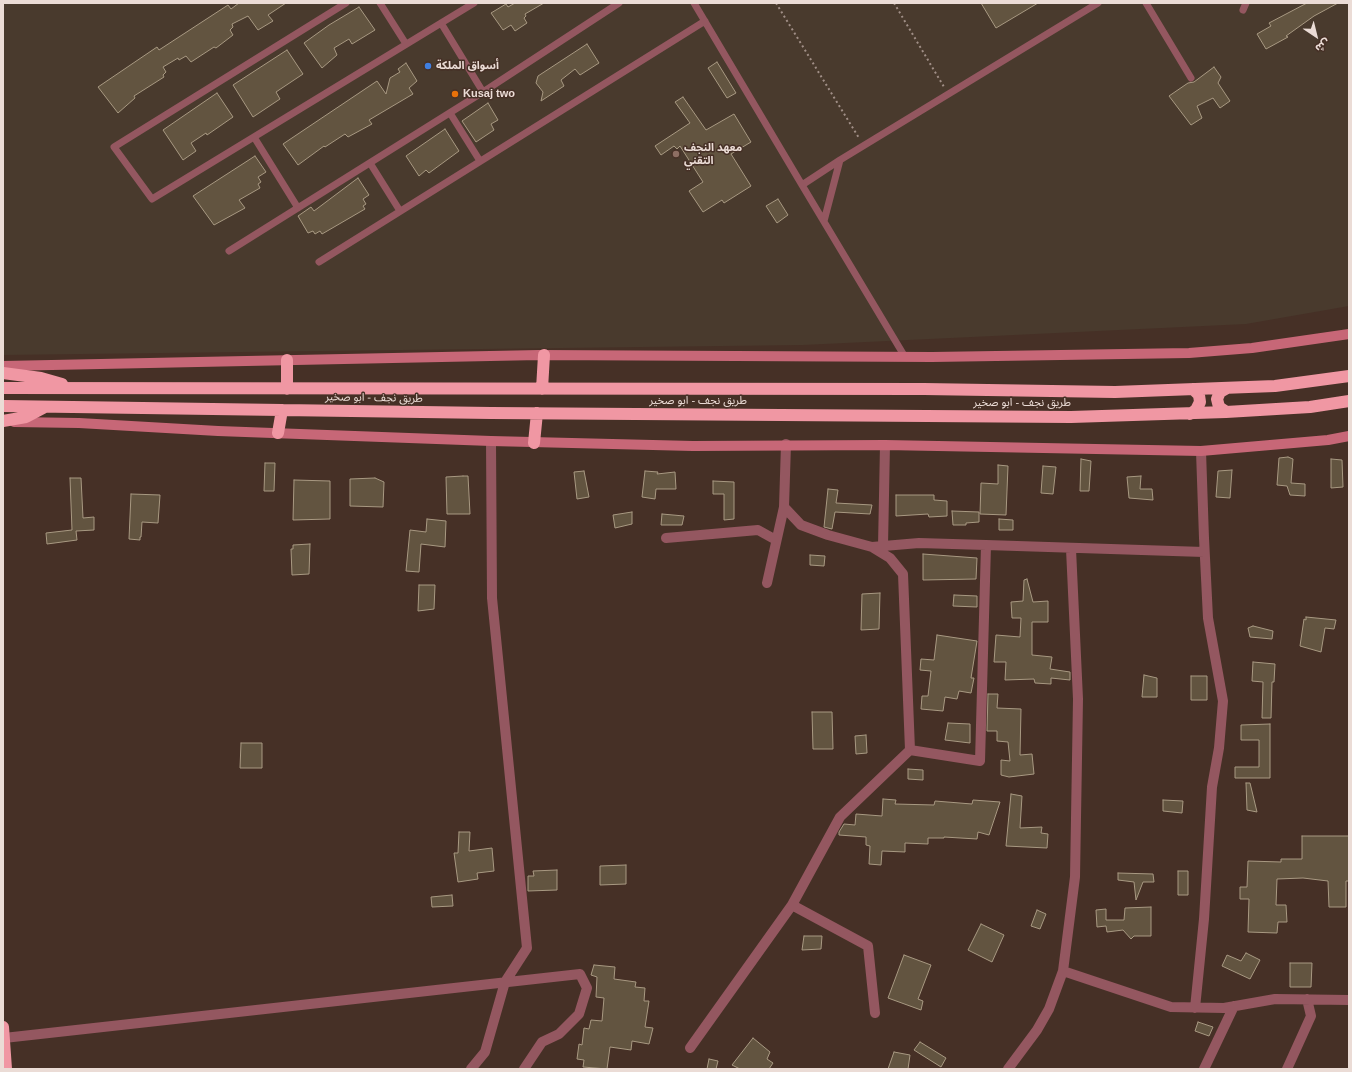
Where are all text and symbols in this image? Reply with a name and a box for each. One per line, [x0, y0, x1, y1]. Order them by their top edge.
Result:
north arrow [1296, 16, 1336, 56]
text: ش [1313, 37, 1333, 55]
place label: أسواق الملكة [436, 59, 499, 73]
marker: أسواق الملكة [423, 61, 433, 71]
place label: Kusaj two [463, 87, 515, 101]
marker: Kusaj two [450, 89, 460, 99]
place label: معهد النجف التقني [684, 141, 742, 167]
marker: معهد النجف التقني [671, 149, 681, 159]
street label: طريق نجف - ابو صخير [325, 391, 423, 405]
street label: طريق نجف - ابو صخير [649, 394, 747, 408]
street label: طريق نجف - ابو صخير [973, 396, 1071, 410]

